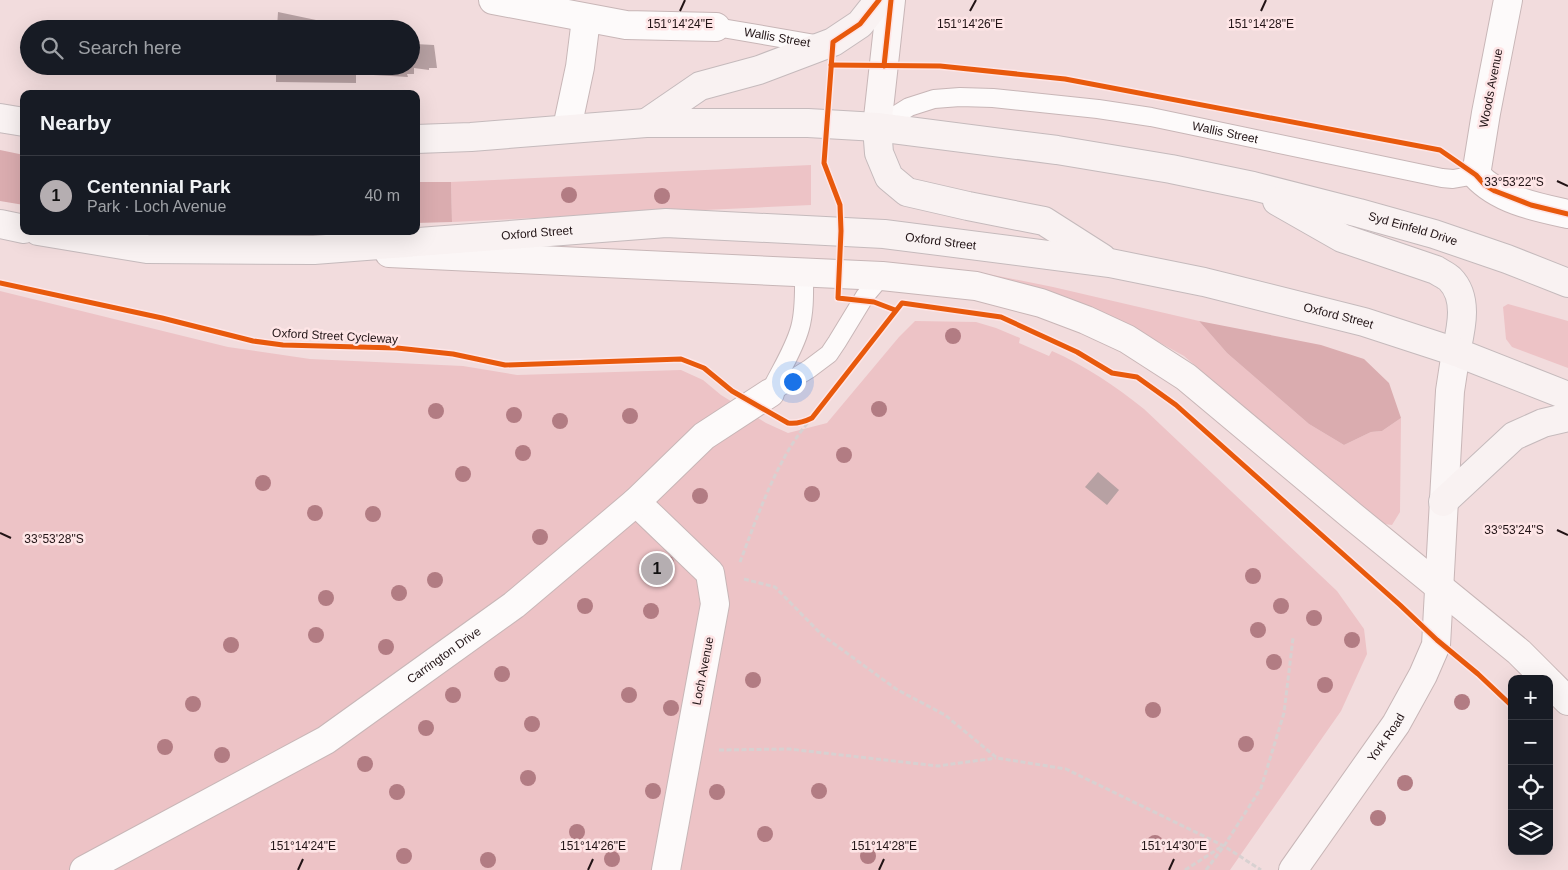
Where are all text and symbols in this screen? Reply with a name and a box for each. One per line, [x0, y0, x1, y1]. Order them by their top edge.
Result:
text: 151°14'24"E [647, 17, 713, 31]
text: 151°14'26"E [937, 17, 1003, 31]
text: 151°14'28"E [1228, 17, 1294, 31]
search box [20, 20, 420, 75]
street label: Wallis Street [743, 25, 812, 50]
icon: search [38, 34, 66, 62]
text: Search here [78, 37, 182, 58]
street label: Woods Avenue [1476, 47, 1506, 129]
text: Nearby [40, 111, 111, 134]
street label: Wallis Street [1191, 119, 1260, 146]
text: 33°53'22"S [1484, 175, 1544, 189]
text: Centennial Park [87, 176, 231, 197]
text: 1 [52, 187, 60, 204]
text: 40 m [364, 187, 400, 204]
text: Park · Loch Avenue [87, 198, 226, 215]
street label: Syd Einfeld Drive [1367, 209, 1460, 249]
street label: Oxford Street [501, 223, 574, 243]
street label: Oxford Street [904, 230, 978, 253]
street label: Oxford Street [1302, 300, 1376, 332]
street label: Oxford Street Cycleway [272, 326, 398, 346]
your location [780, 369, 806, 395]
text: 33°53'24"S [1484, 523, 1544, 537]
text: 33°53'28"S [24, 532, 84, 546]
pin: 1 [641, 550, 673, 588]
street label: Carrington Drive [404, 624, 484, 686]
street label: Loch Avenue [690, 635, 717, 706]
map controls [1508, 675, 1553, 855]
button: + [1508, 675, 1553, 720]
street label: York Road [1365, 711, 1408, 764]
button: − [1508, 720, 1553, 765]
button: locate [1508, 765, 1553, 810]
button: layers [1508, 810, 1553, 855]
text: 151°14'24"E [270, 839, 336, 853]
text: 151°14'26"E [560, 839, 626, 853]
text: 151°14'28"E [851, 839, 917, 853]
text: 151°14'30"E [1141, 839, 1207, 853]

